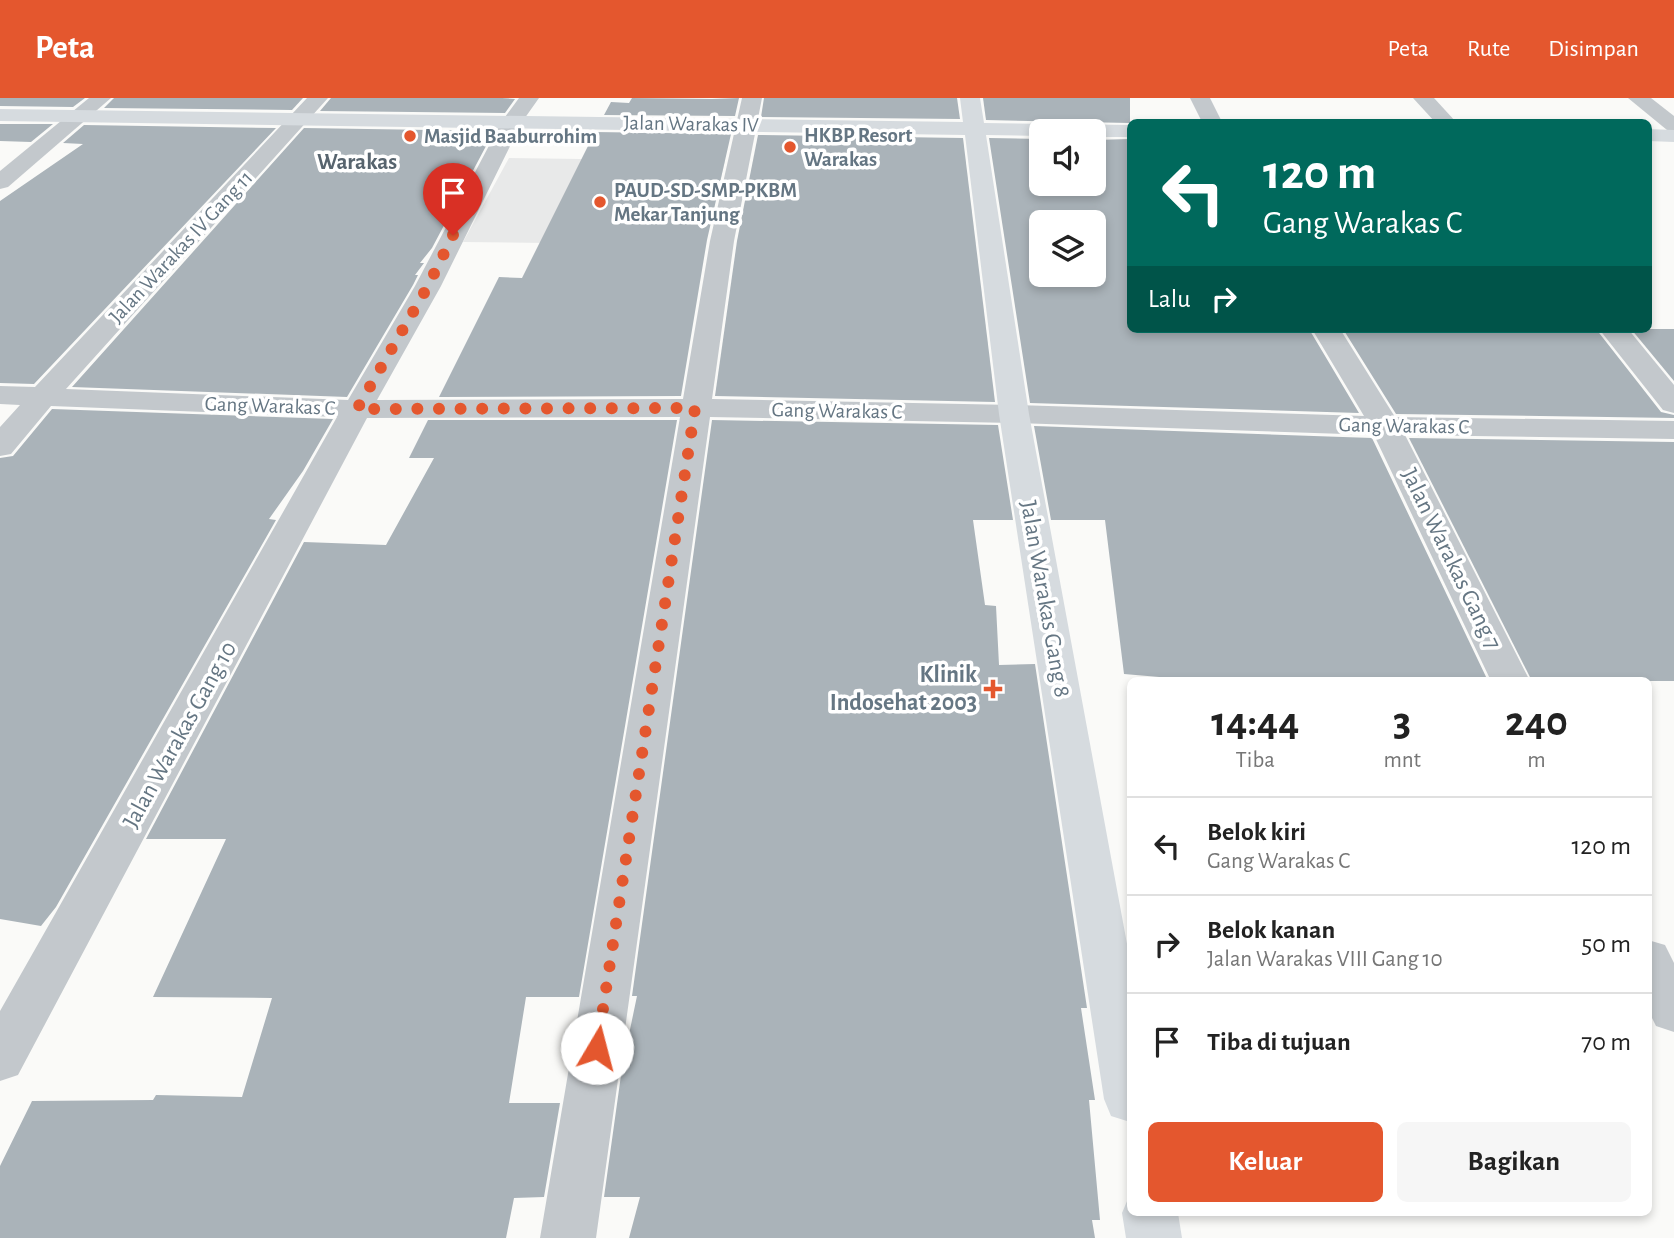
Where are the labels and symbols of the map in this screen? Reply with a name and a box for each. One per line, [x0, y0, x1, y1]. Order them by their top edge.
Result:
street label: Jalan Warakas IV [623, 112, 759, 136]
place label: HKBP Resort Warakas [804, 125, 912, 170]
place label: Masjid Baaburrohim [424, 126, 597, 147]
marker: Masjid Baaburrohim [402, 128, 418, 144]
marker: HKBP Resort Warakas [782, 139, 798, 155]
district label: Warakas [317, 151, 397, 174]
pin [423, 163, 483, 235]
street label: Jalan Warakas IV Gang 11 [105, 167, 257, 327]
place label: PAUD-SD-SMP-PKBM Mekar Tanjung [614, 180, 797, 225]
marker: PAUD-SD-SMP-PKBM Mekar Tanjung [592, 194, 608, 210]
street label: Gang Warakas C [204, 393, 336, 419]
street label: Gang Warakas C [771, 399, 903, 423]
street label: Gang Warakas C [1338, 414, 1470, 438]
street label: Jalan Warakas Gang 7 [1397, 465, 1505, 653]
street label: Jalan Warakas Gang 8 [1016, 499, 1074, 699]
street label: Jalan Warakas Gang 10 [119, 638, 241, 832]
place label: Klinik Indosehat 2003 [830, 663, 977, 715]
marker: Klinik Indosehat 2003 [983, 679, 1003, 699]
position arrow [560, 1011, 634, 1085]

